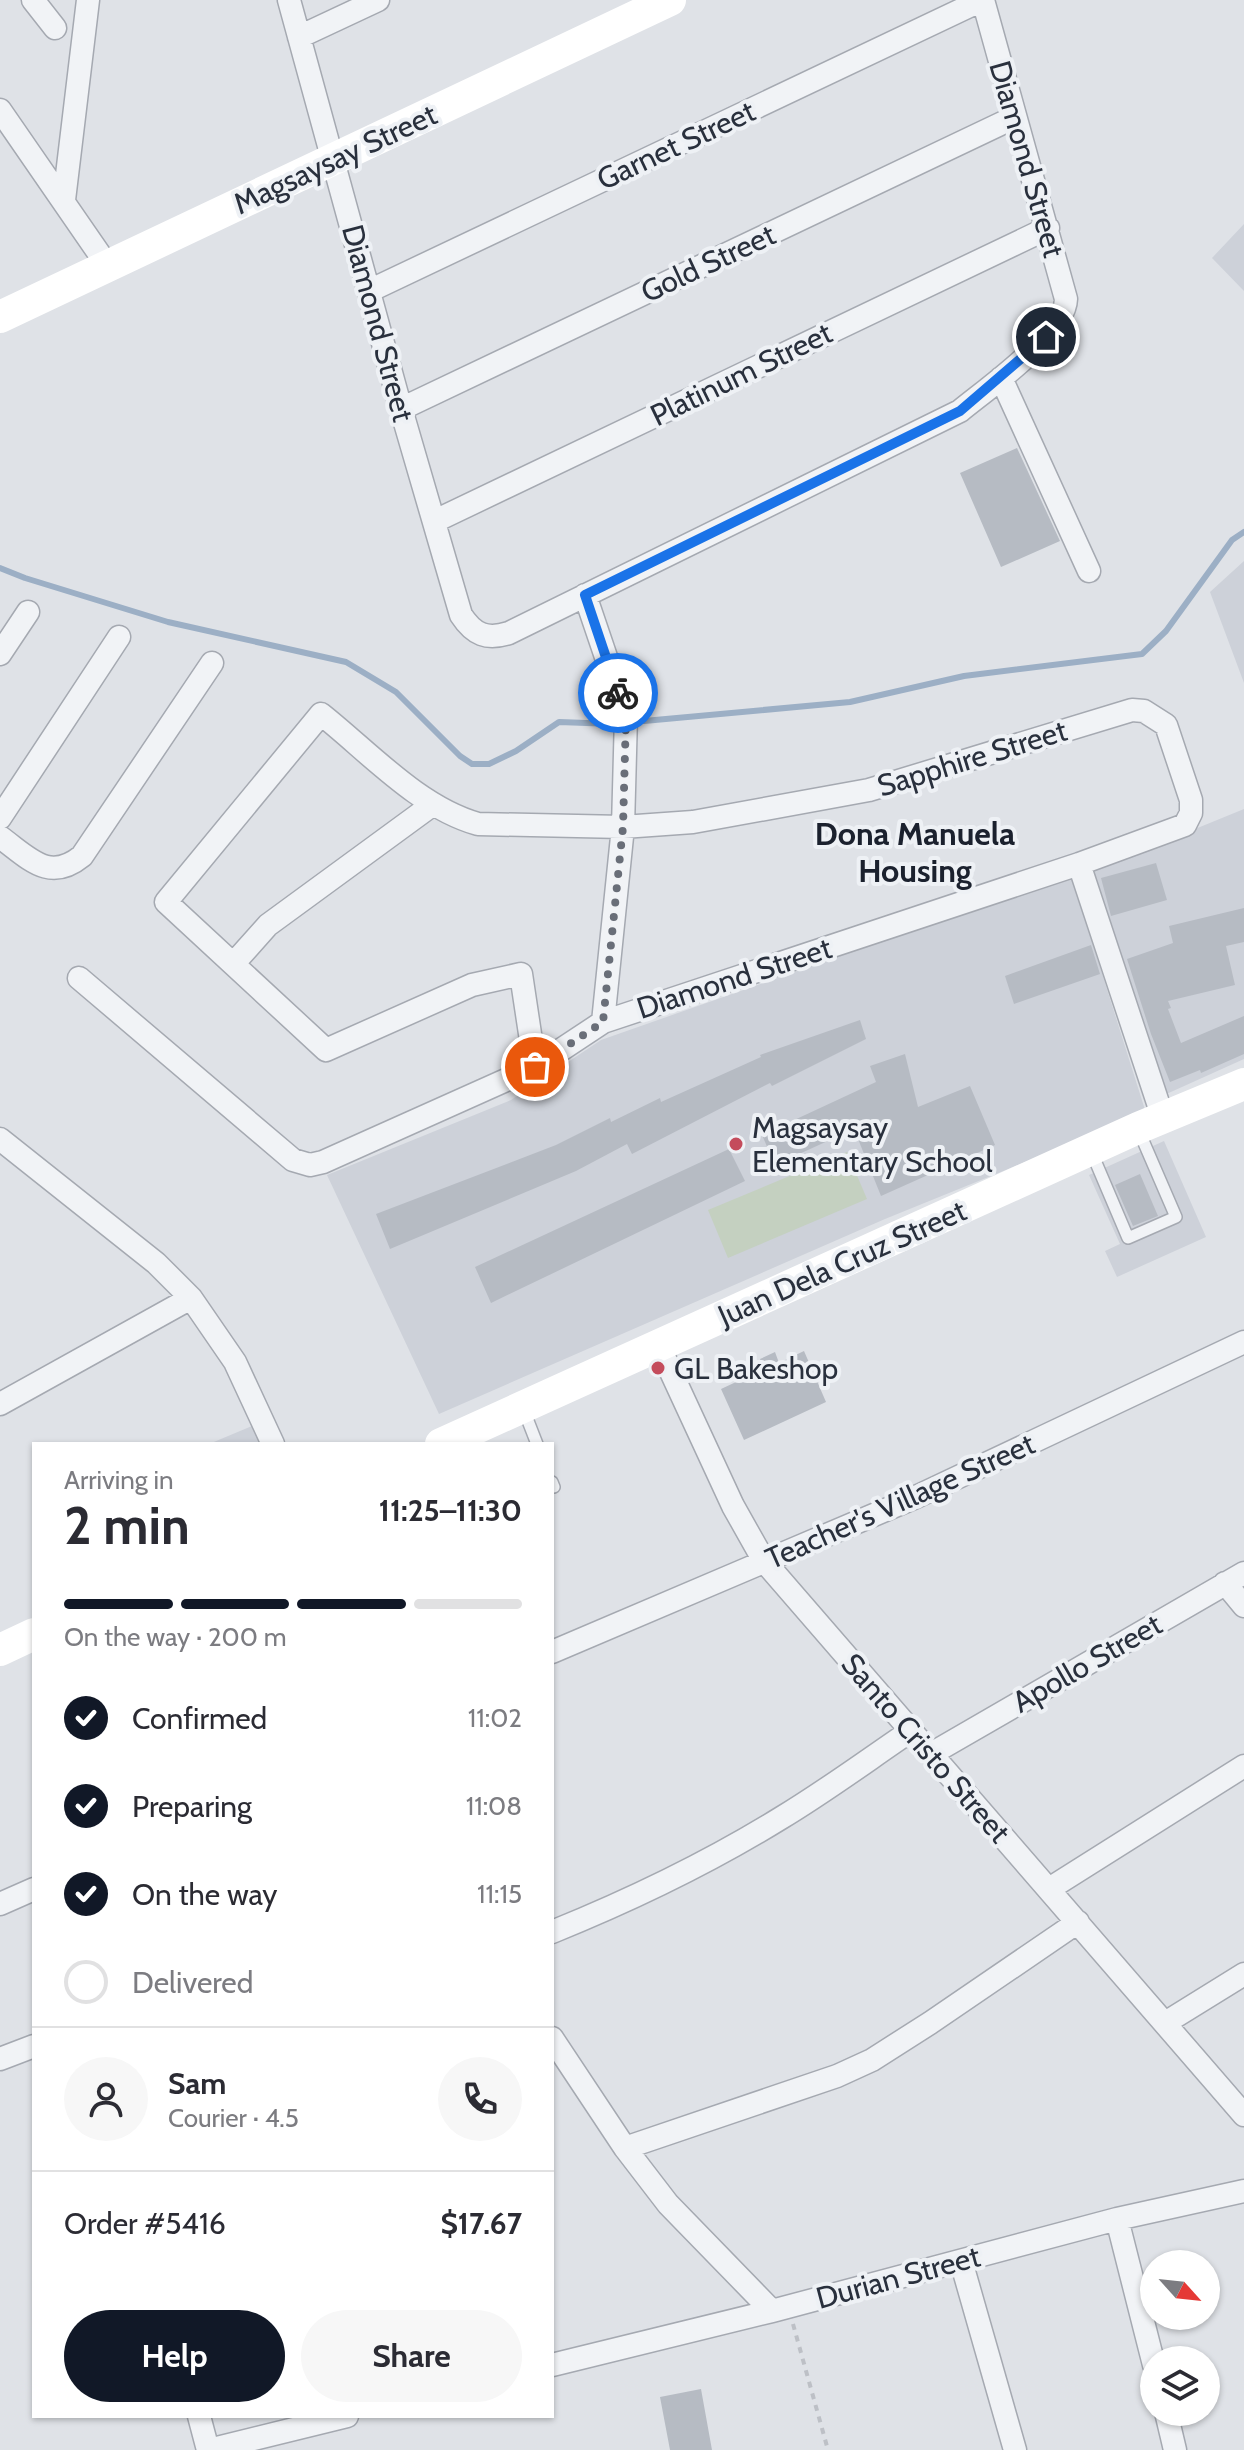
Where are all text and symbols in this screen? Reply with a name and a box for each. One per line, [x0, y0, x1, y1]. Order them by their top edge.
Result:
street label: Diamond Street [981, 57, 1073, 261]
street label: Garnet Street [591, 92, 761, 198]
street label: Magsaysay Street [227, 96, 443, 222]
street label: Gold Street [635, 216, 781, 310]
street label: Diamond Street [334, 220, 422, 426]
pin [1012, 303, 1080, 371]
street label: Platinum Street [644, 314, 838, 434]
icon: home [1024, 315, 1068, 359]
courier [578, 653, 658, 733]
icon: bike [596, 671, 640, 715]
street label: Sapphire Street [873, 712, 1071, 804]
district label: Dona Manuela Housing [815, 814, 1015, 890]
street label: Diamond Street [632, 929, 836, 1027]
pin [501, 1033, 569, 1101]
icon: bag [513, 1045, 557, 1089]
place label: Magsaysay Elementary School [752, 1109, 992, 1180]
marker: Magsaysay Elementary School [727, 1135, 745, 1153]
street label: Juan Dela Cruz Street [711, 1192, 972, 1335]
place label: GL Bakeshop [674, 1350, 838, 1387]
marker: GL Bakeshop [649, 1359, 667, 1377]
street label: Teacher's Village Street [760, 1425, 1040, 1577]
text: Arriving in [64, 1464, 174, 1496]
text: 11:25–11:30 [379, 1492, 522, 1529]
text: 2 min [64, 1494, 190, 1557]
street label: Apollo Street [1006, 1605, 1168, 1721]
text: On the way · 200 m [64, 1621, 287, 1653]
street label: Santo Cristo Street [834, 1646, 1018, 1850]
icon: check [64, 1696, 108, 1740]
text: Confirmed [132, 1700, 267, 1737]
text: 11:02 [468, 1702, 522, 1734]
icon: check [64, 1784, 108, 1828]
text: Preparing [132, 1788, 252, 1825]
text: 11:08 [466, 1790, 522, 1822]
icon: check [64, 1872, 108, 1916]
text: On the way [132, 1876, 277, 1913]
text: 11:15 [477, 1878, 522, 1910]
text: Delivered [132, 1964, 253, 2001]
button: person [64, 2057, 148, 2141]
button: phone [438, 2057, 522, 2141]
text: Sam [168, 2065, 226, 2102]
text: Courier · 4.5 [168, 2102, 299, 2134]
text: Order #5416 [64, 2205, 226, 2242]
text: $17.67 [440, 2205, 522, 2242]
street label: Durian Street [812, 2237, 984, 2317]
north arrow [1140, 2250, 1220, 2330]
map controls [1140, 2250, 1220, 2426]
button: Help [64, 2310, 285, 2402]
button: Share [301, 2310, 522, 2402]
button: layers [1140, 2346, 1220, 2426]

